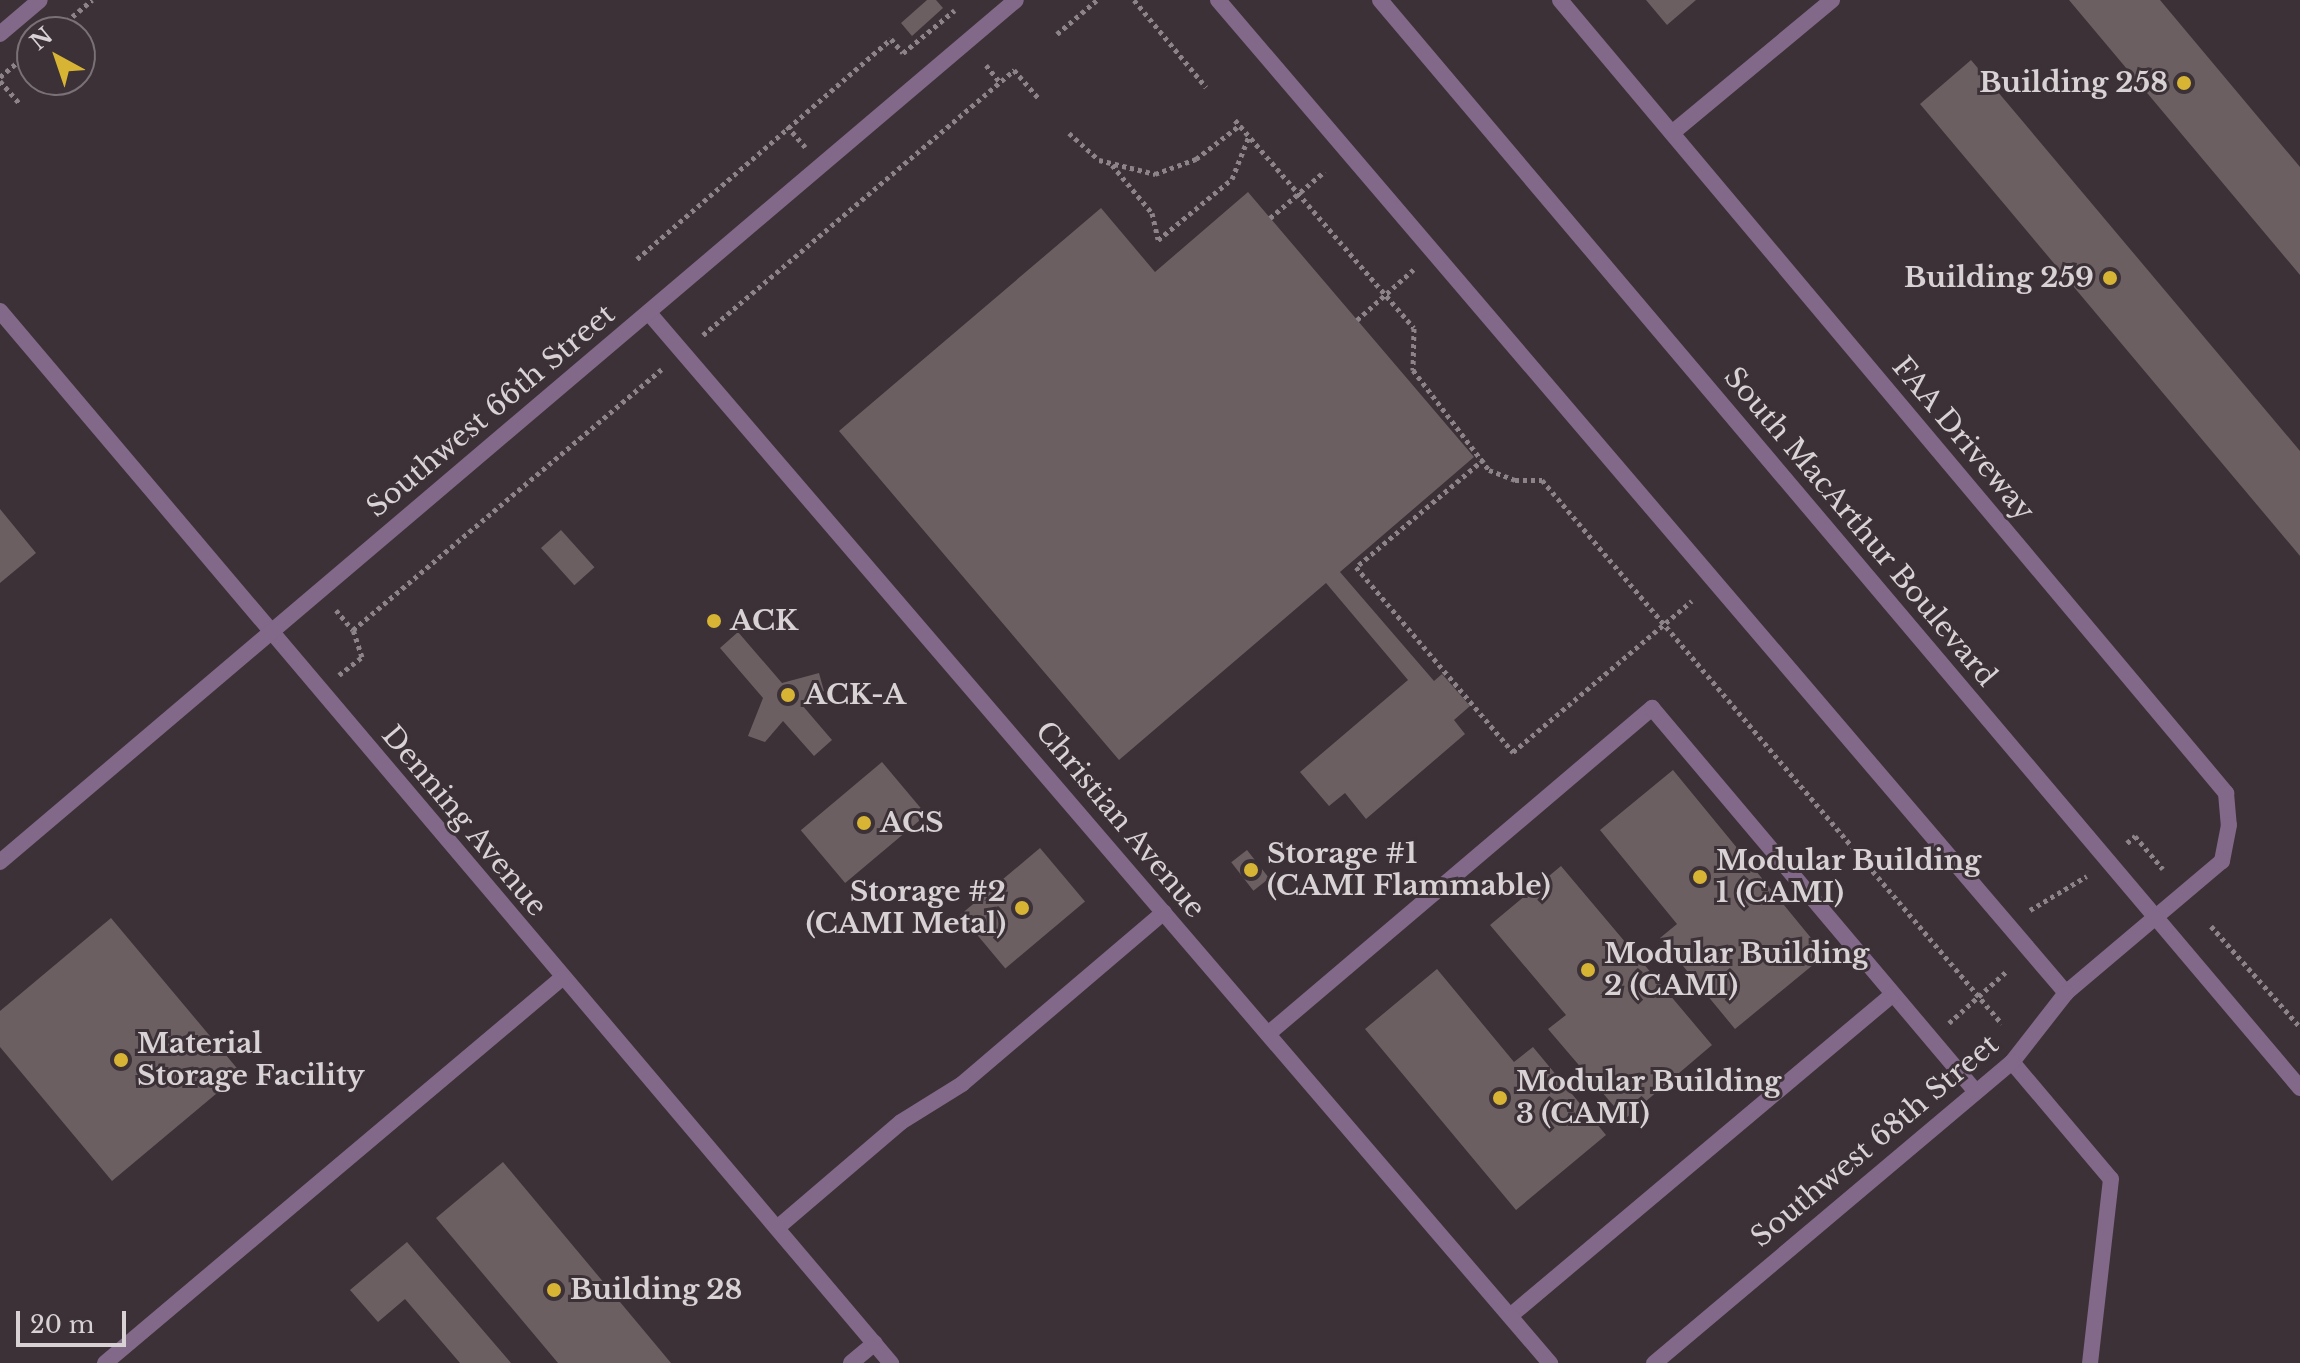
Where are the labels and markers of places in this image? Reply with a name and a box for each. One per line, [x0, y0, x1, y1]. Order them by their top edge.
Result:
place label: Building 258 [1979, 66, 2168, 100]
marker: Building 258 [2175, 74, 2193, 92]
place label: Building 259 [1904, 261, 2094, 295]
marker: Building 259 [2101, 269, 2119, 287]
place label: ACK [730, 604, 798, 638]
marker: ACK [705, 612, 723, 630]
place label: ACK-A [804, 678, 906, 712]
marker: ACK-A [779, 686, 797, 704]
place label: ACS [880, 806, 944, 840]
marker: ACS [855, 814, 873, 832]
place label: Storage #1 (CAMI Flammable) [1267, 837, 1551, 903]
place label: Modular Building 1 (CAMI) [1716, 844, 1982, 910]
marker: Storage #1 (CAMI Flammable) [1242, 861, 1260, 879]
marker: Modular Building 1 (CAMI) [1691, 868, 1709, 886]
place label: Storage #2 (CAMI Metal) [806, 875, 1006, 941]
marker: Storage #2 (CAMI Metal) [1013, 899, 1031, 917]
place label: Modular Building 2 (CAMI) [1604, 937, 1870, 1003]
marker: Modular Building 2 (CAMI) [1579, 961, 1597, 979]
place label: Material Storage Facility [137, 1027, 365, 1093]
marker: Material Storage Facility [112, 1051, 130, 1069]
place label: Modular Building 3 (CAMI) [1516, 1065, 1782, 1131]
marker: Modular Building 3 (CAMI) [1491, 1089, 1509, 1107]
place label: Building 28 [570, 1273, 742, 1307]
marker: Building 28 [545, 1281, 563, 1299]

